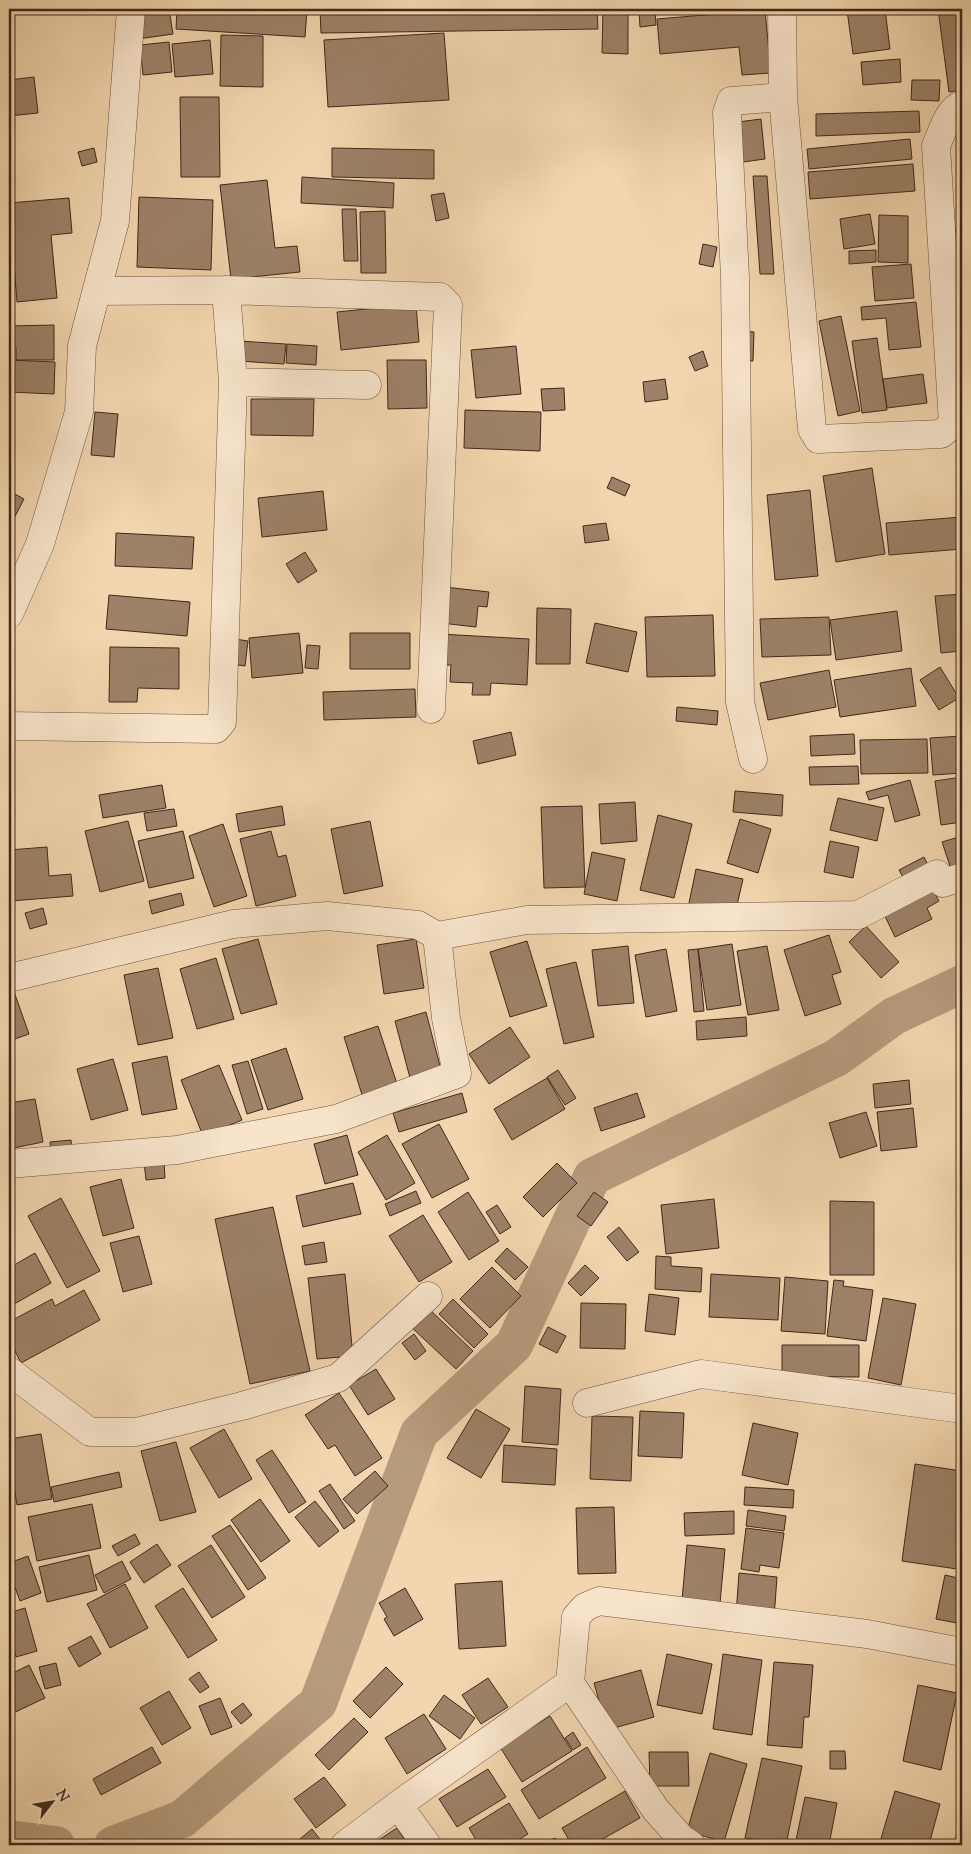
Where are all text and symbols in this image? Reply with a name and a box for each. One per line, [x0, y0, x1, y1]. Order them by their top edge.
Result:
north arrow [28, 1776, 78, 1826]
text: N [50, 1786, 73, 1806]

